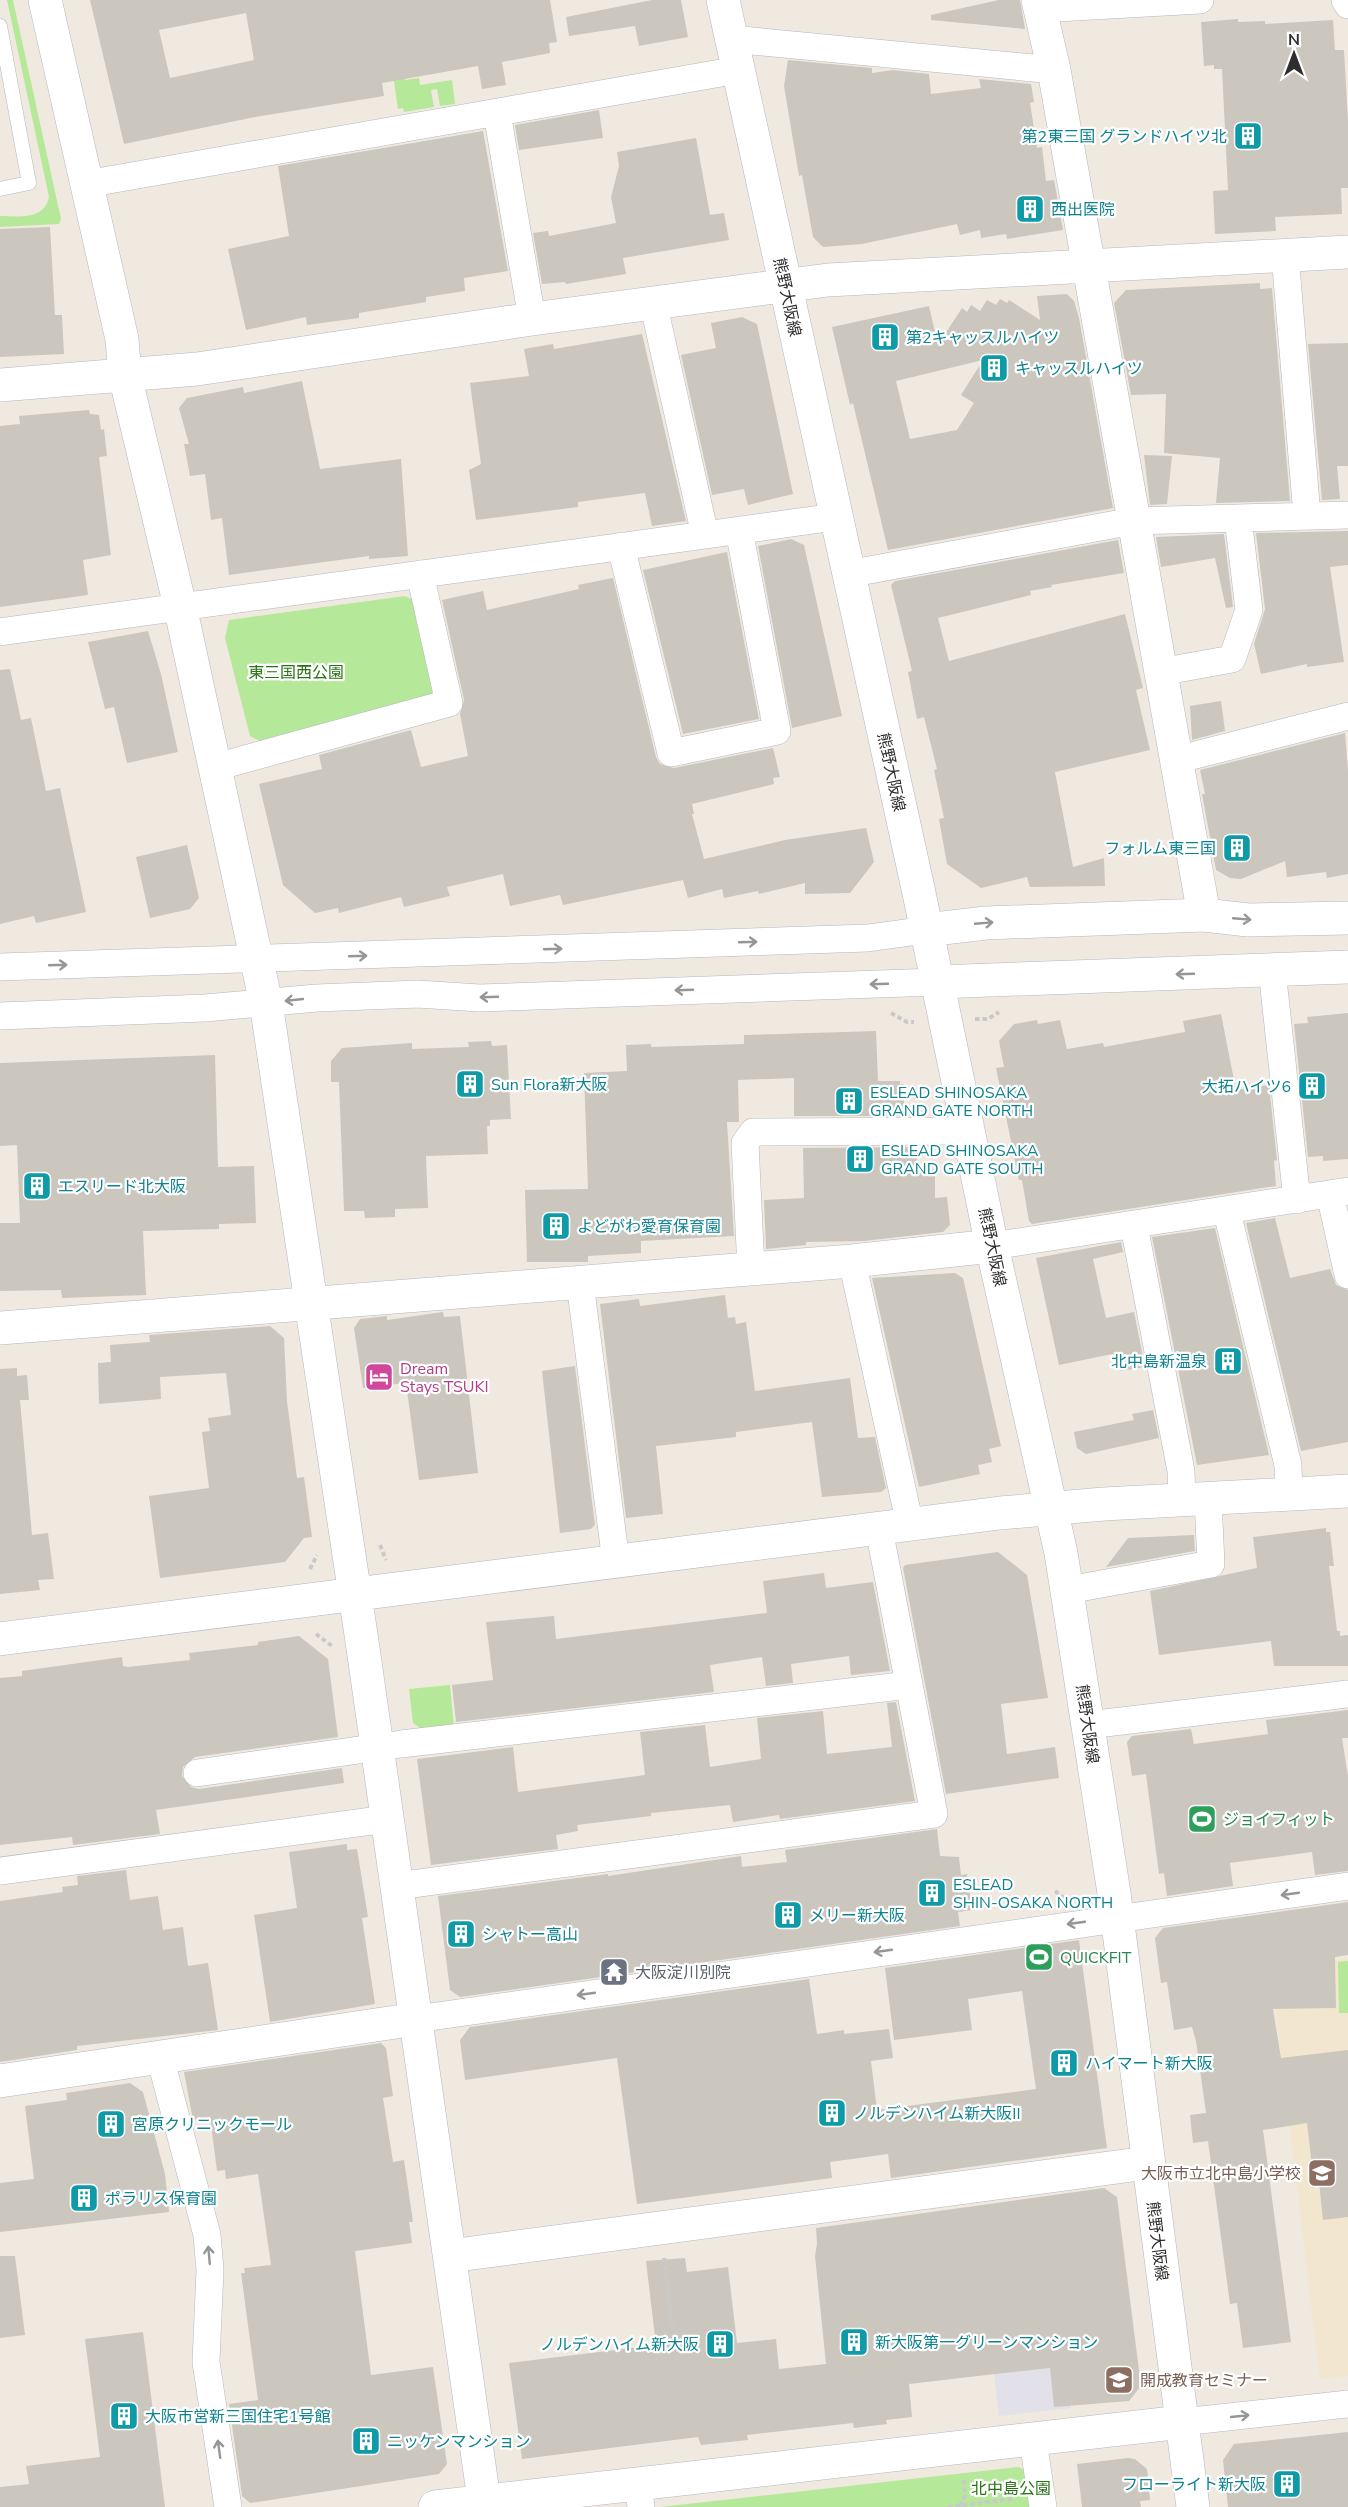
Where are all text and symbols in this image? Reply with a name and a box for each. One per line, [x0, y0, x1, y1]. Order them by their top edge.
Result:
north arrow [1264, 24, 1324, 84]
text: N [1288, 29, 1300, 51]
building icon: 第2東三国 グランドハイツ北 [1232, 120, 1264, 152]
place label: 第2東三国 グランドハイツ北 [1022, 126, 1227, 148]
building icon: 西出医院 [1014, 193, 1046, 225]
place label: 西出医院 [1051, 199, 1115, 221]
street label: 熊野大阪線 [768, 256, 806, 339]
building icon: 第2キャッスルハイツ [869, 321, 901, 353]
place label: 第2キャッスルハイツ [906, 327, 1059, 349]
building icon: キャッスルハイツ [978, 352, 1010, 384]
place label: キャッスルハイツ [1015, 358, 1143, 380]
park label: 東三国西公園 [248, 662, 344, 684]
street label: 熊野大阪線 [872, 731, 910, 814]
building icon: フォルム東三国 [1221, 832, 1253, 864]
place label: フォルム東三国 [1104, 838, 1216, 860]
one-way arrow [1231, 914, 1251, 925]
one-way arrow [974, 917, 994, 928]
one-way arrow [738, 937, 758, 948]
one-way arrow [543, 944, 563, 955]
one-way arrow [348, 950, 368, 962]
one-way arrow [48, 959, 68, 971]
one-way arrow [1175, 968, 1195, 979]
one-way arrow [869, 978, 889, 989]
one-way arrow [674, 985, 694, 996]
one-way arrow [479, 992, 499, 1003]
one-way arrow [285, 995, 305, 1006]
building icon: Sun Flora新大阪 [454, 1068, 486, 1100]
building icon: 大拓ハイツ6 [1296, 1070, 1328, 1102]
place label: Sun Flora新大阪 [491, 1074, 607, 1096]
place label: 大拓ハイツ6 [1202, 1076, 1291, 1098]
place label: ESLEAD SHINOSAKA GRAND GATE NORTH [870, 1082, 1033, 1122]
building icon: ESLEAD SHINOSAKA GRAND GATE NORTH [833, 1085, 865, 1117]
place label: ESLEAD SHINOSAKA GRAND GATE SOUTH [881, 1140, 1043, 1180]
building icon: ESLEAD SHINOSAKA GRAND GATE SOUTH [844, 1143, 876, 1175]
building icon: エスリード北大阪 [21, 1170, 53, 1202]
place label: エスリード北大阪 [58, 1176, 186, 1198]
street label: 熊野大阪線 [973, 1206, 1011, 1289]
building icon: よどがわ愛育保育園 [540, 1210, 572, 1242]
place label: よどがわ愛育保育園 [577, 1216, 721, 1238]
building icon: 北中島新温泉 [1212, 1345, 1244, 1377]
place label: 北中島新温泉 [1111, 1351, 1207, 1373]
place label: Dream Stays TSUKI [400, 1358, 489, 1398]
hotel icon: Dream Stays TSUKI [363, 1361, 395, 1393]
street label: 熊野大阪線 [1071, 1683, 1103, 1765]
sports icon: ジョイフィット [1186, 1803, 1218, 1835]
place label: ジョイフィット [1223, 1809, 1335, 1831]
place label: ESLEAD SHIN-OSAKA NORTH [953, 1874, 1113, 1914]
building icon: ESLEAD SHIN-OSAKA NORTH [916, 1877, 948, 1909]
one-way arrow [1281, 1888, 1300, 1899]
building icon: メリー新大阪 [772, 1899, 804, 1931]
place label: メリー新大阪 [809, 1905, 905, 1927]
building icon: シャトー高山 [445, 1918, 477, 1950]
one-way arrow [1067, 1918, 1087, 1929]
place label: シャトー高山 [482, 1924, 578, 1946]
sports icon: QUICKFIT [1023, 1941, 1055, 1973]
one-way arrow [874, 1946, 894, 1957]
place label: QUICKFIT [1060, 1947, 1132, 1969]
temple icon: 大阪淀川別院 [598, 1956, 630, 1988]
place label: 大阪淀川別院 [635, 1962, 731, 1984]
one-way arrow [577, 1989, 597, 2000]
building icon: ハイマート新大阪 [1048, 2047, 1080, 2079]
place label: ハイマート新大阪 [1085, 2053, 1213, 2075]
building icon: ノルデンハイム新大阪II [816, 2097, 848, 2129]
place label: ノルデンハイム新大阪II [853, 2103, 1021, 2125]
building icon: 宮原クリニックモール [95, 2108, 127, 2140]
place label: 宮原クリニックモール [132, 2114, 292, 2136]
school or university icon: 大阪市立北中島小学校 [1306, 2157, 1338, 2189]
place label: 大阪市立北中島小学校 [1141, 2163, 1301, 2185]
building icon: ポラリス保育園 [68, 2182, 100, 2214]
place label: ポラリス保育園 [105, 2188, 217, 2210]
street label: 熊野大阪線 [1141, 2200, 1173, 2282]
one-way arrow [203, 2246, 214, 2266]
building icon: 新大阪第一グリーンマンション [838, 2326, 870, 2358]
building icon: ノルデンハイム新大阪 [704, 2328, 736, 2360]
place label: 新大阪第一グリーンマンション [875, 2332, 1098, 2354]
place label: ノルデンハイム新大阪 [540, 2334, 699, 2356]
school or university icon: 開成教育セミナー [1103, 2364, 1135, 2396]
place label: 開成教育セミナー [1140, 2370, 1268, 2392]
building icon: 大阪市営新三国住宅1号館 [108, 2400, 140, 2432]
place label: 大阪市営新三国住宅1号館 [145, 2406, 331, 2428]
one-way arrow [1229, 2410, 1249, 2421]
building icon: ニッケンマンション [350, 2425, 382, 2457]
place label: ニッケンマンション [387, 2431, 531, 2453]
one-way arrow [214, 2440, 225, 2460]
building icon: フローライト新大阪 [1271, 2468, 1303, 2500]
place label: フローライト新大阪 [1122, 2474, 1266, 2496]
park label: 北中島公園 [971, 2478, 1051, 2500]

